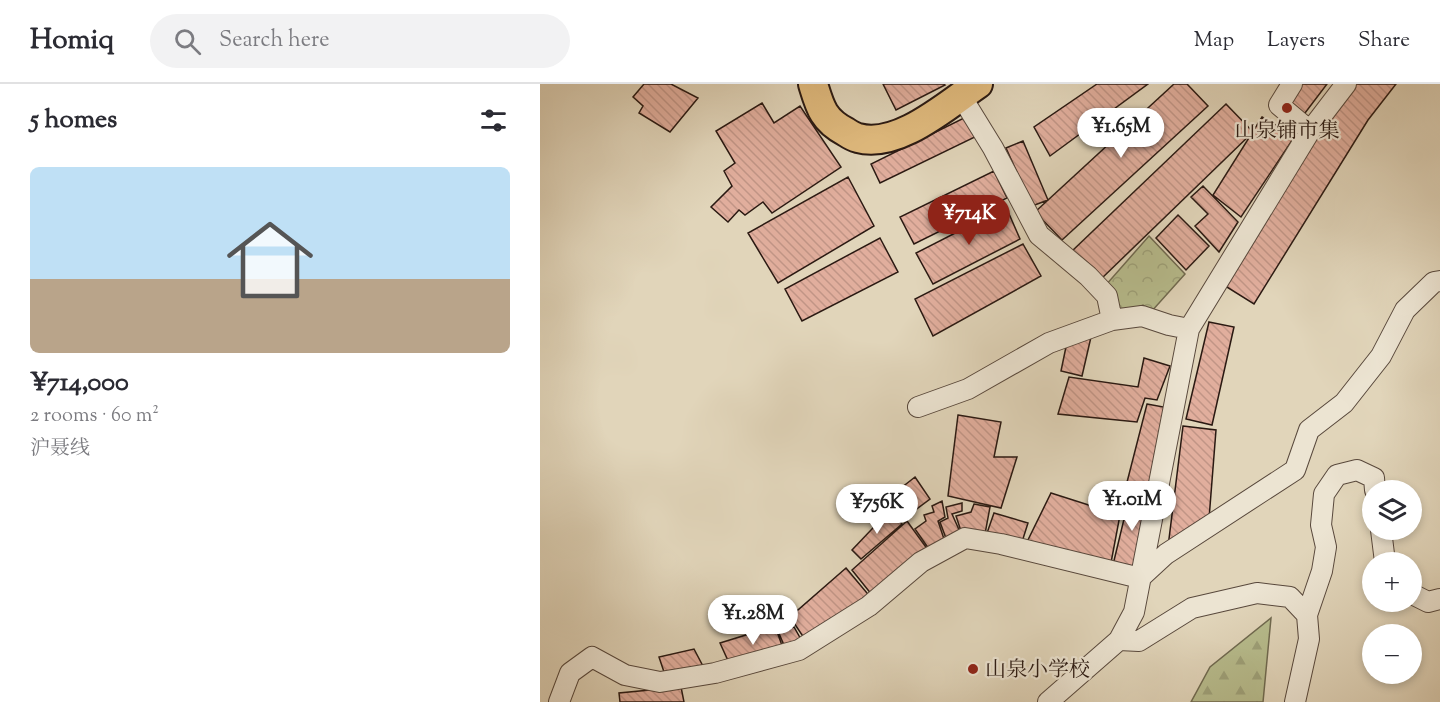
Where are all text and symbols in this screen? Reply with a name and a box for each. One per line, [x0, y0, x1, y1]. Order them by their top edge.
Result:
search box [150, 14, 570, 68]
text: Homiq [30, 21, 114, 61]
icon: search [171, 25, 204, 58]
text: Search here [219, 25, 329, 57]
text: Map [1194, 26, 1234, 56]
text: Layers [1267, 26, 1325, 56]
text: Share [1358, 26, 1410, 56]
marker: 山泉铺市集 [1280, 101, 1294, 115]
text: 5 homes [30, 102, 117, 139]
icon: filters [477, 104, 510, 137]
pin: ¥1.65M [1072, 108, 1170, 159]
text: ¥1.65M [1091, 113, 1151, 142]
place label: 山泉铺市集 [1235, 117, 1340, 147]
pin: ¥714K [927, 195, 1011, 246]
text: ¥714K [942, 200, 996, 229]
icon: home [216, 206, 324, 314]
text: ¥714,000 [30, 365, 129, 402]
text: 2 rooms · 60 m² [30, 402, 159, 431]
text: 沪聂线 [30, 435, 90, 464]
map controls [1362, 480, 1422, 684]
button: layers [1362, 480, 1422, 540]
pin: ¥1.01M [1083, 481, 1181, 532]
pin: ¥756K [835, 484, 919, 535]
text: ¥1.01M [1102, 486, 1162, 515]
text: ¥756K [850, 489, 904, 518]
button: + [1362, 552, 1422, 612]
pin: ¥1.28M [704, 595, 802, 646]
text: ¥1.28M [722, 600, 784, 629]
button: − [1362, 624, 1422, 684]
place label: 山泉小学校 [985, 656, 1090, 686]
marker: 山泉小学校 [966, 662, 980, 676]

